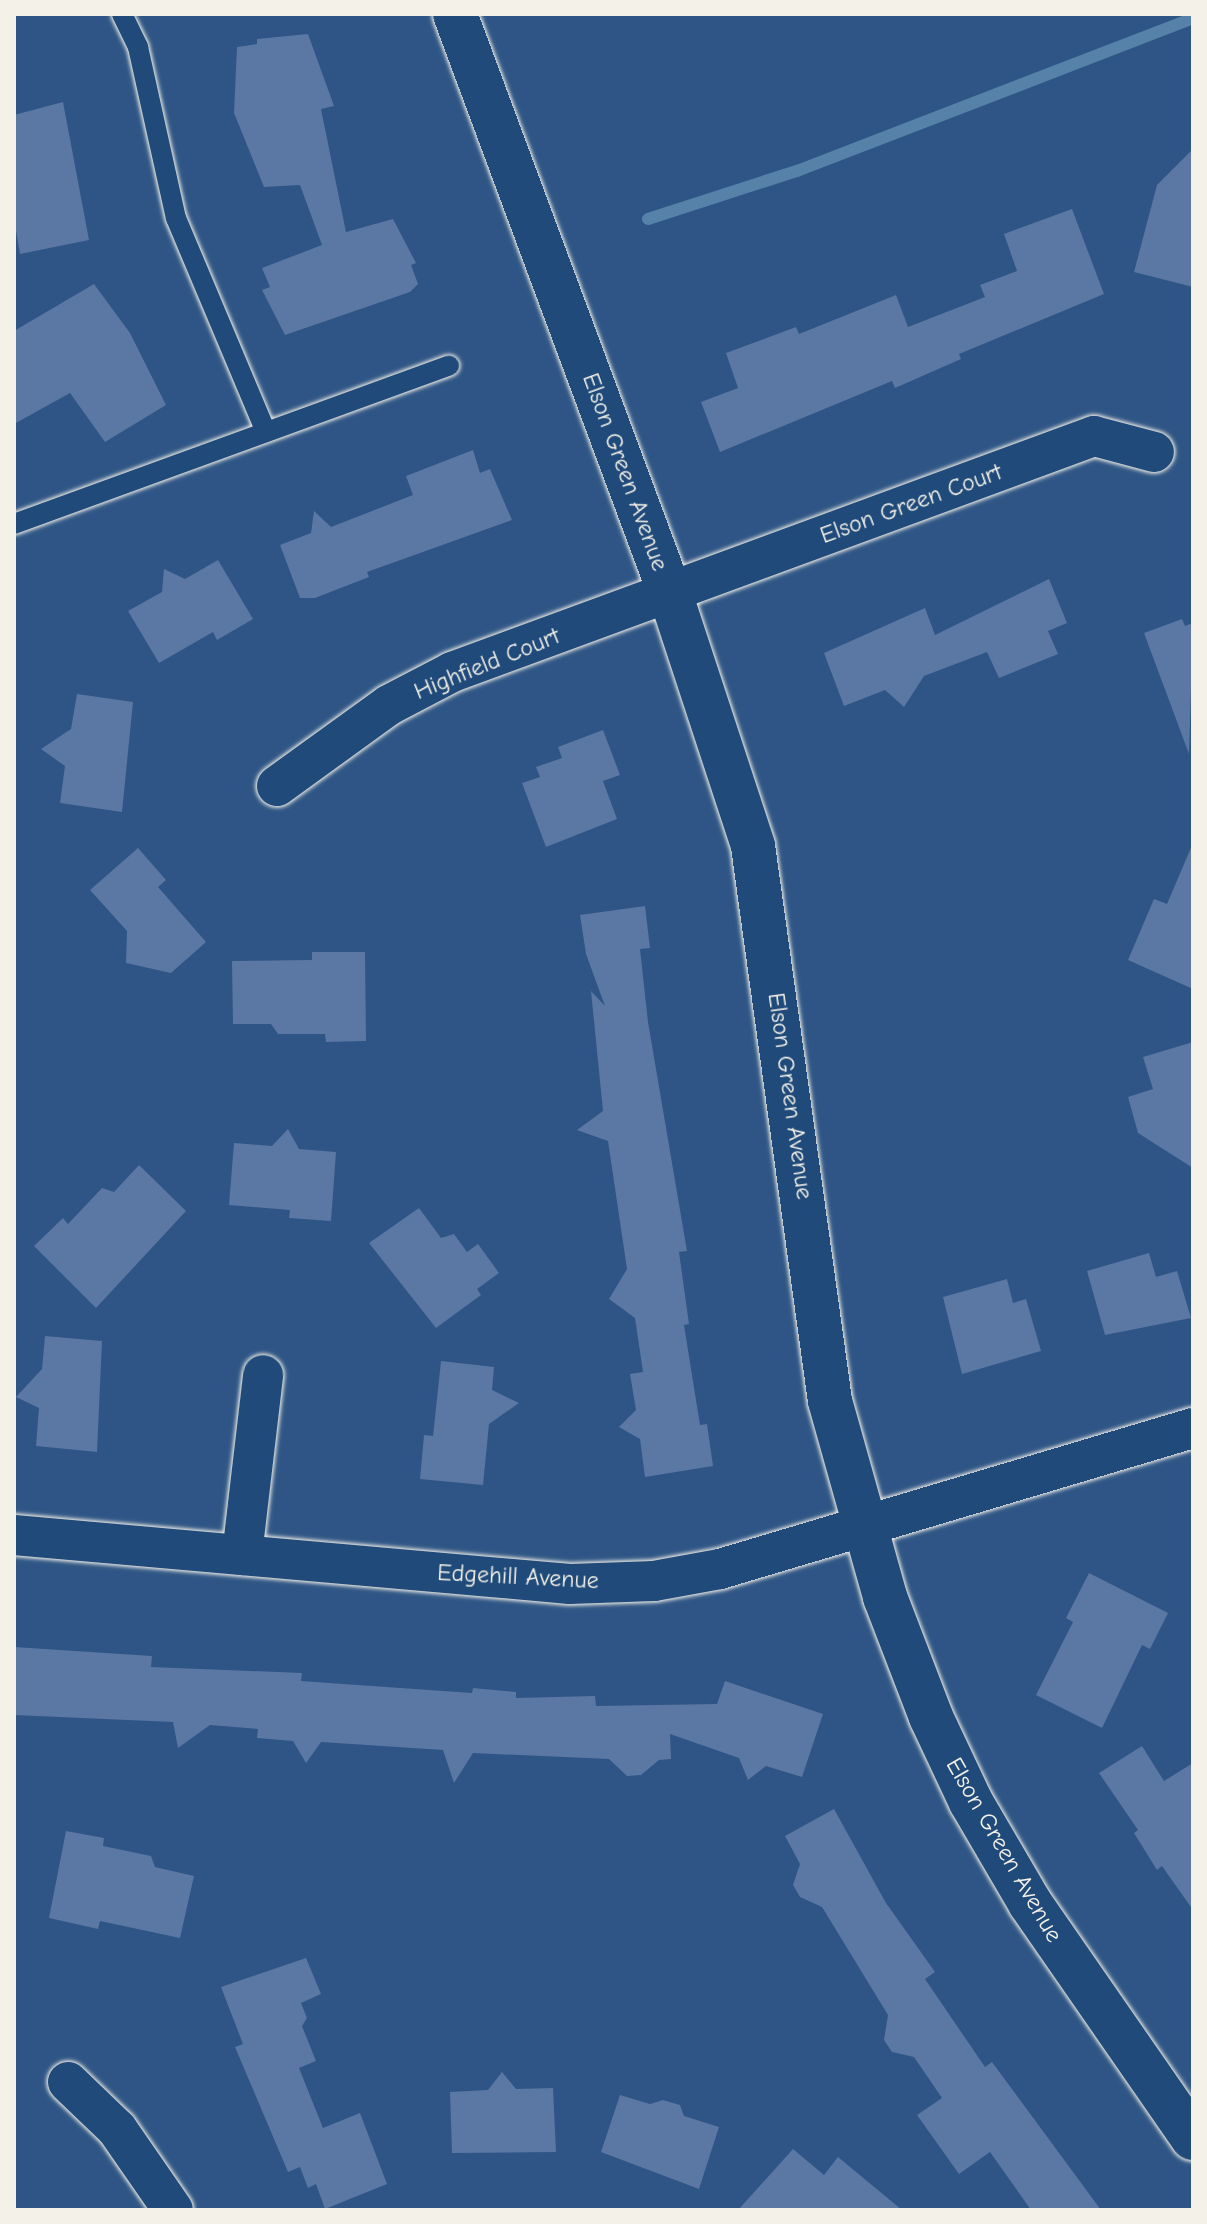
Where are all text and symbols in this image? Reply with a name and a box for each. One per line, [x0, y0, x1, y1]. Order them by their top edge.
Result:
street label: Elson Green Avenue [576, 369, 674, 575]
street label: Elson Green Court [816, 458, 1006, 550]
street label: Highfield Court [410, 622, 564, 706]
street label: Elson Green Avenue [761, 991, 819, 1201]
street label: Edgehill Avenue [436, 1558, 600, 1596]
street label: Elson Green Avenue [939, 1753, 1069, 1947]

